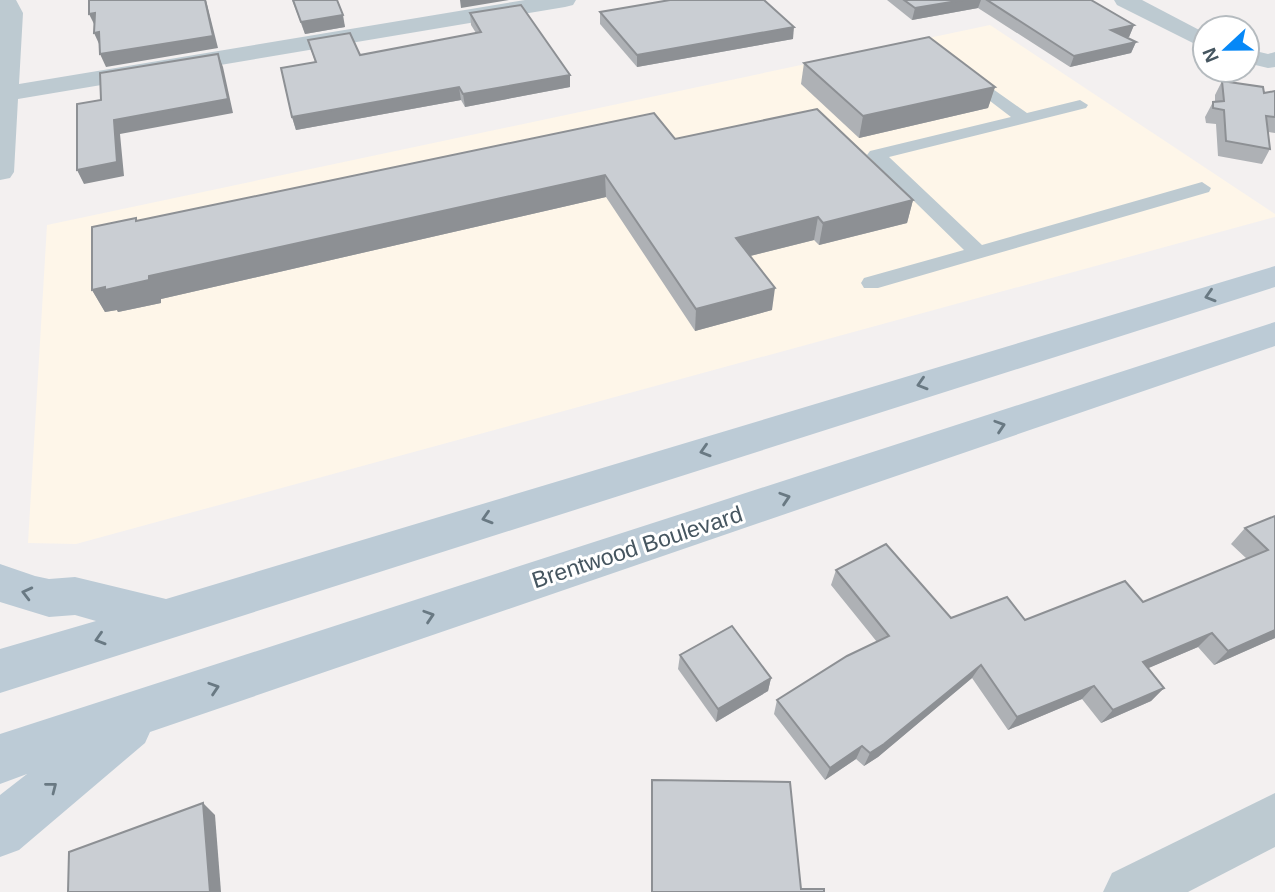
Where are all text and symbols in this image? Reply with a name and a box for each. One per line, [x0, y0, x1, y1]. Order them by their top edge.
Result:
north arrow [1191, 14, 1261, 84]
text: N [1198, 45, 1223, 65]
one-way arrow [1204, 287, 1216, 302]
one-way arrow [916, 376, 928, 391]
one-way arrow [994, 420, 1006, 434]
one-way arrow [699, 442, 711, 457]
one-way arrow [778, 491, 790, 506]
street label: Brentwood Boulevard [528, 501, 746, 593]
one-way arrow [482, 510, 494, 525]
one-way arrow [21, 587, 33, 601]
one-way arrow [423, 610, 435, 624]
one-way arrow [95, 631, 107, 646]
one-way arrow [207, 682, 219, 696]
one-way arrow [44, 782, 56, 795]

